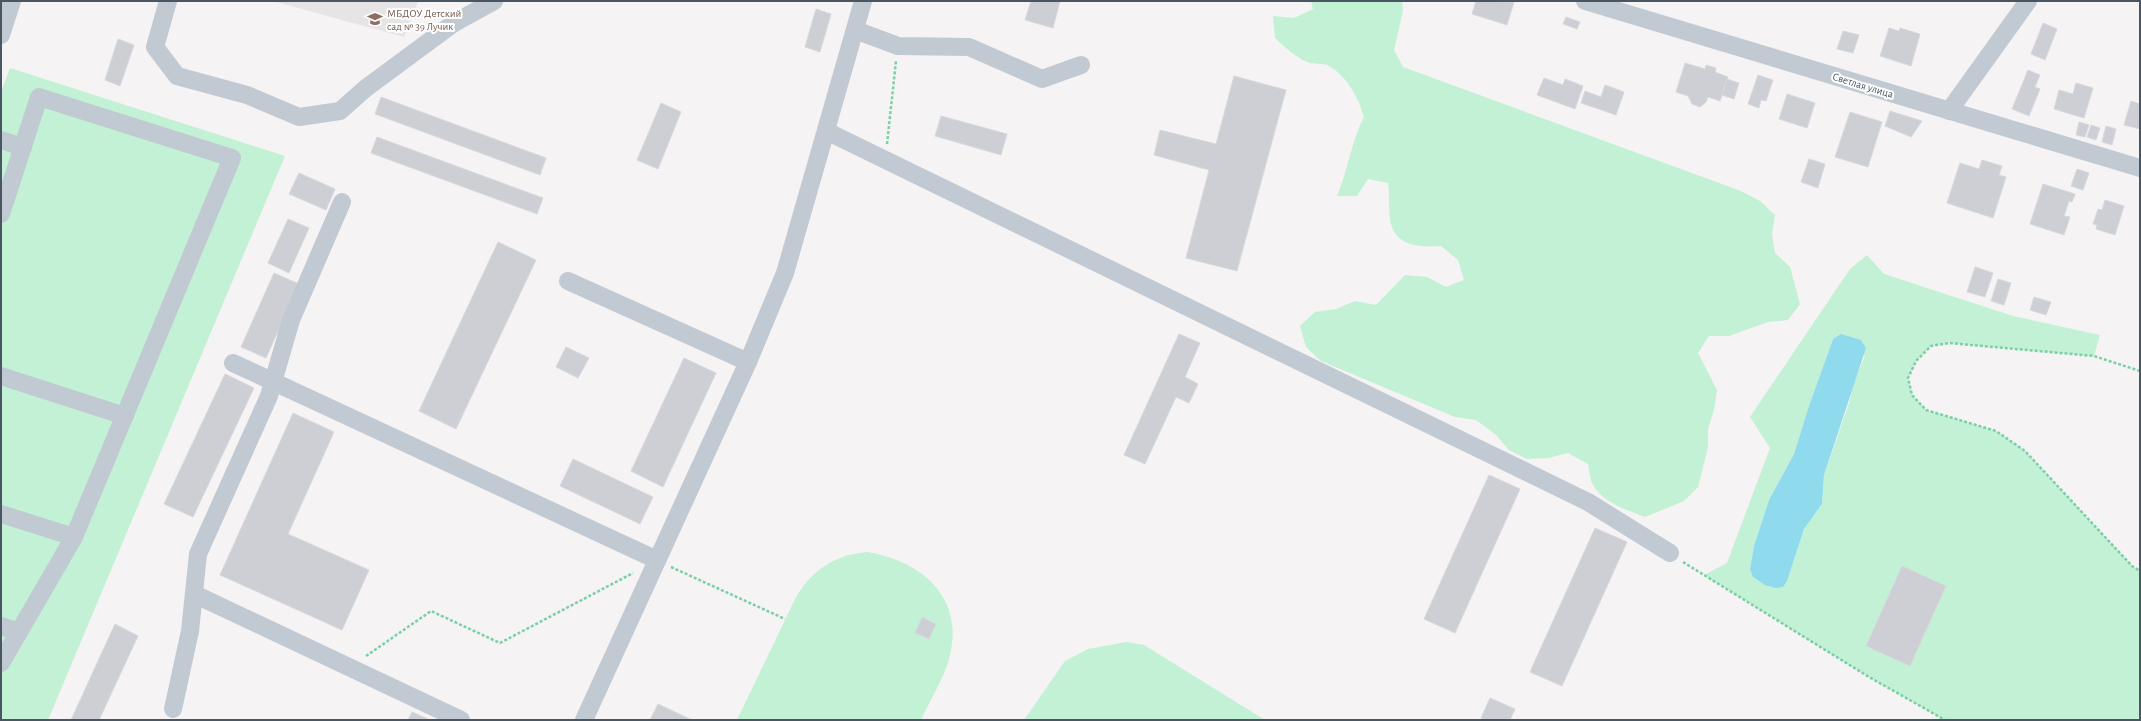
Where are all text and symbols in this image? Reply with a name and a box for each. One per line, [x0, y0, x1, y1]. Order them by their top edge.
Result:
place label: МБДОУ Детский сад № 39 Лучик [387, 8, 461, 32]
school or university icon: МБДОУ Детский сад № 39 Лучик [366, 10, 384, 28]
street label: Светлая улица [1831, 71, 1895, 100]

